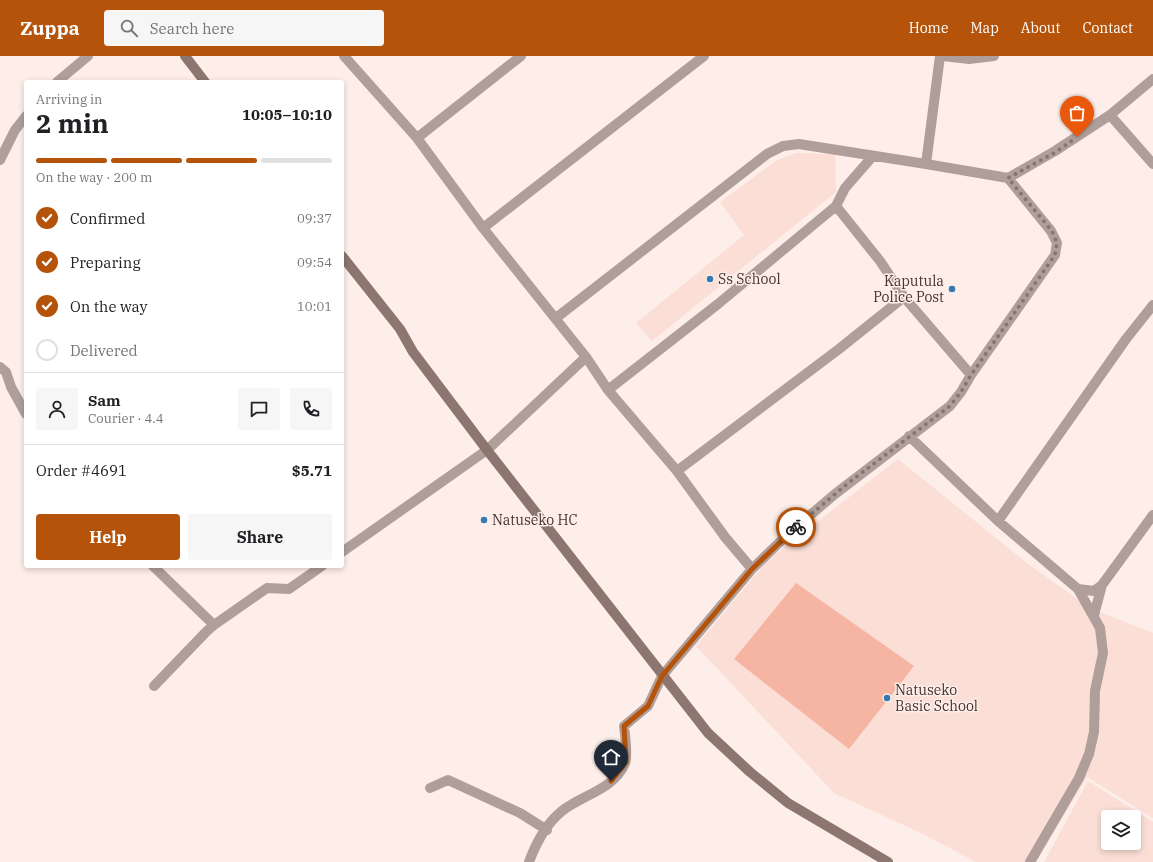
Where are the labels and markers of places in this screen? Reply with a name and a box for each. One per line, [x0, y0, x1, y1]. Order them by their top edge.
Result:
pin [1060, 96, 1094, 137]
place label: Ss School [718, 270, 781, 288]
place label: Kaputula Police Post [873, 272, 944, 306]
marker: Ss School [705, 274, 715, 284]
marker: Kaputula Police Post [947, 284, 957, 294]
place label: Natuseko HC [492, 511, 577, 529]
marker: Natuseko HC [479, 515, 489, 525]
place label: Natuseko Basic School [895, 681, 978, 715]
marker: Natuseko Basic School [882, 693, 892, 703]
pin [594, 740, 628, 781]

